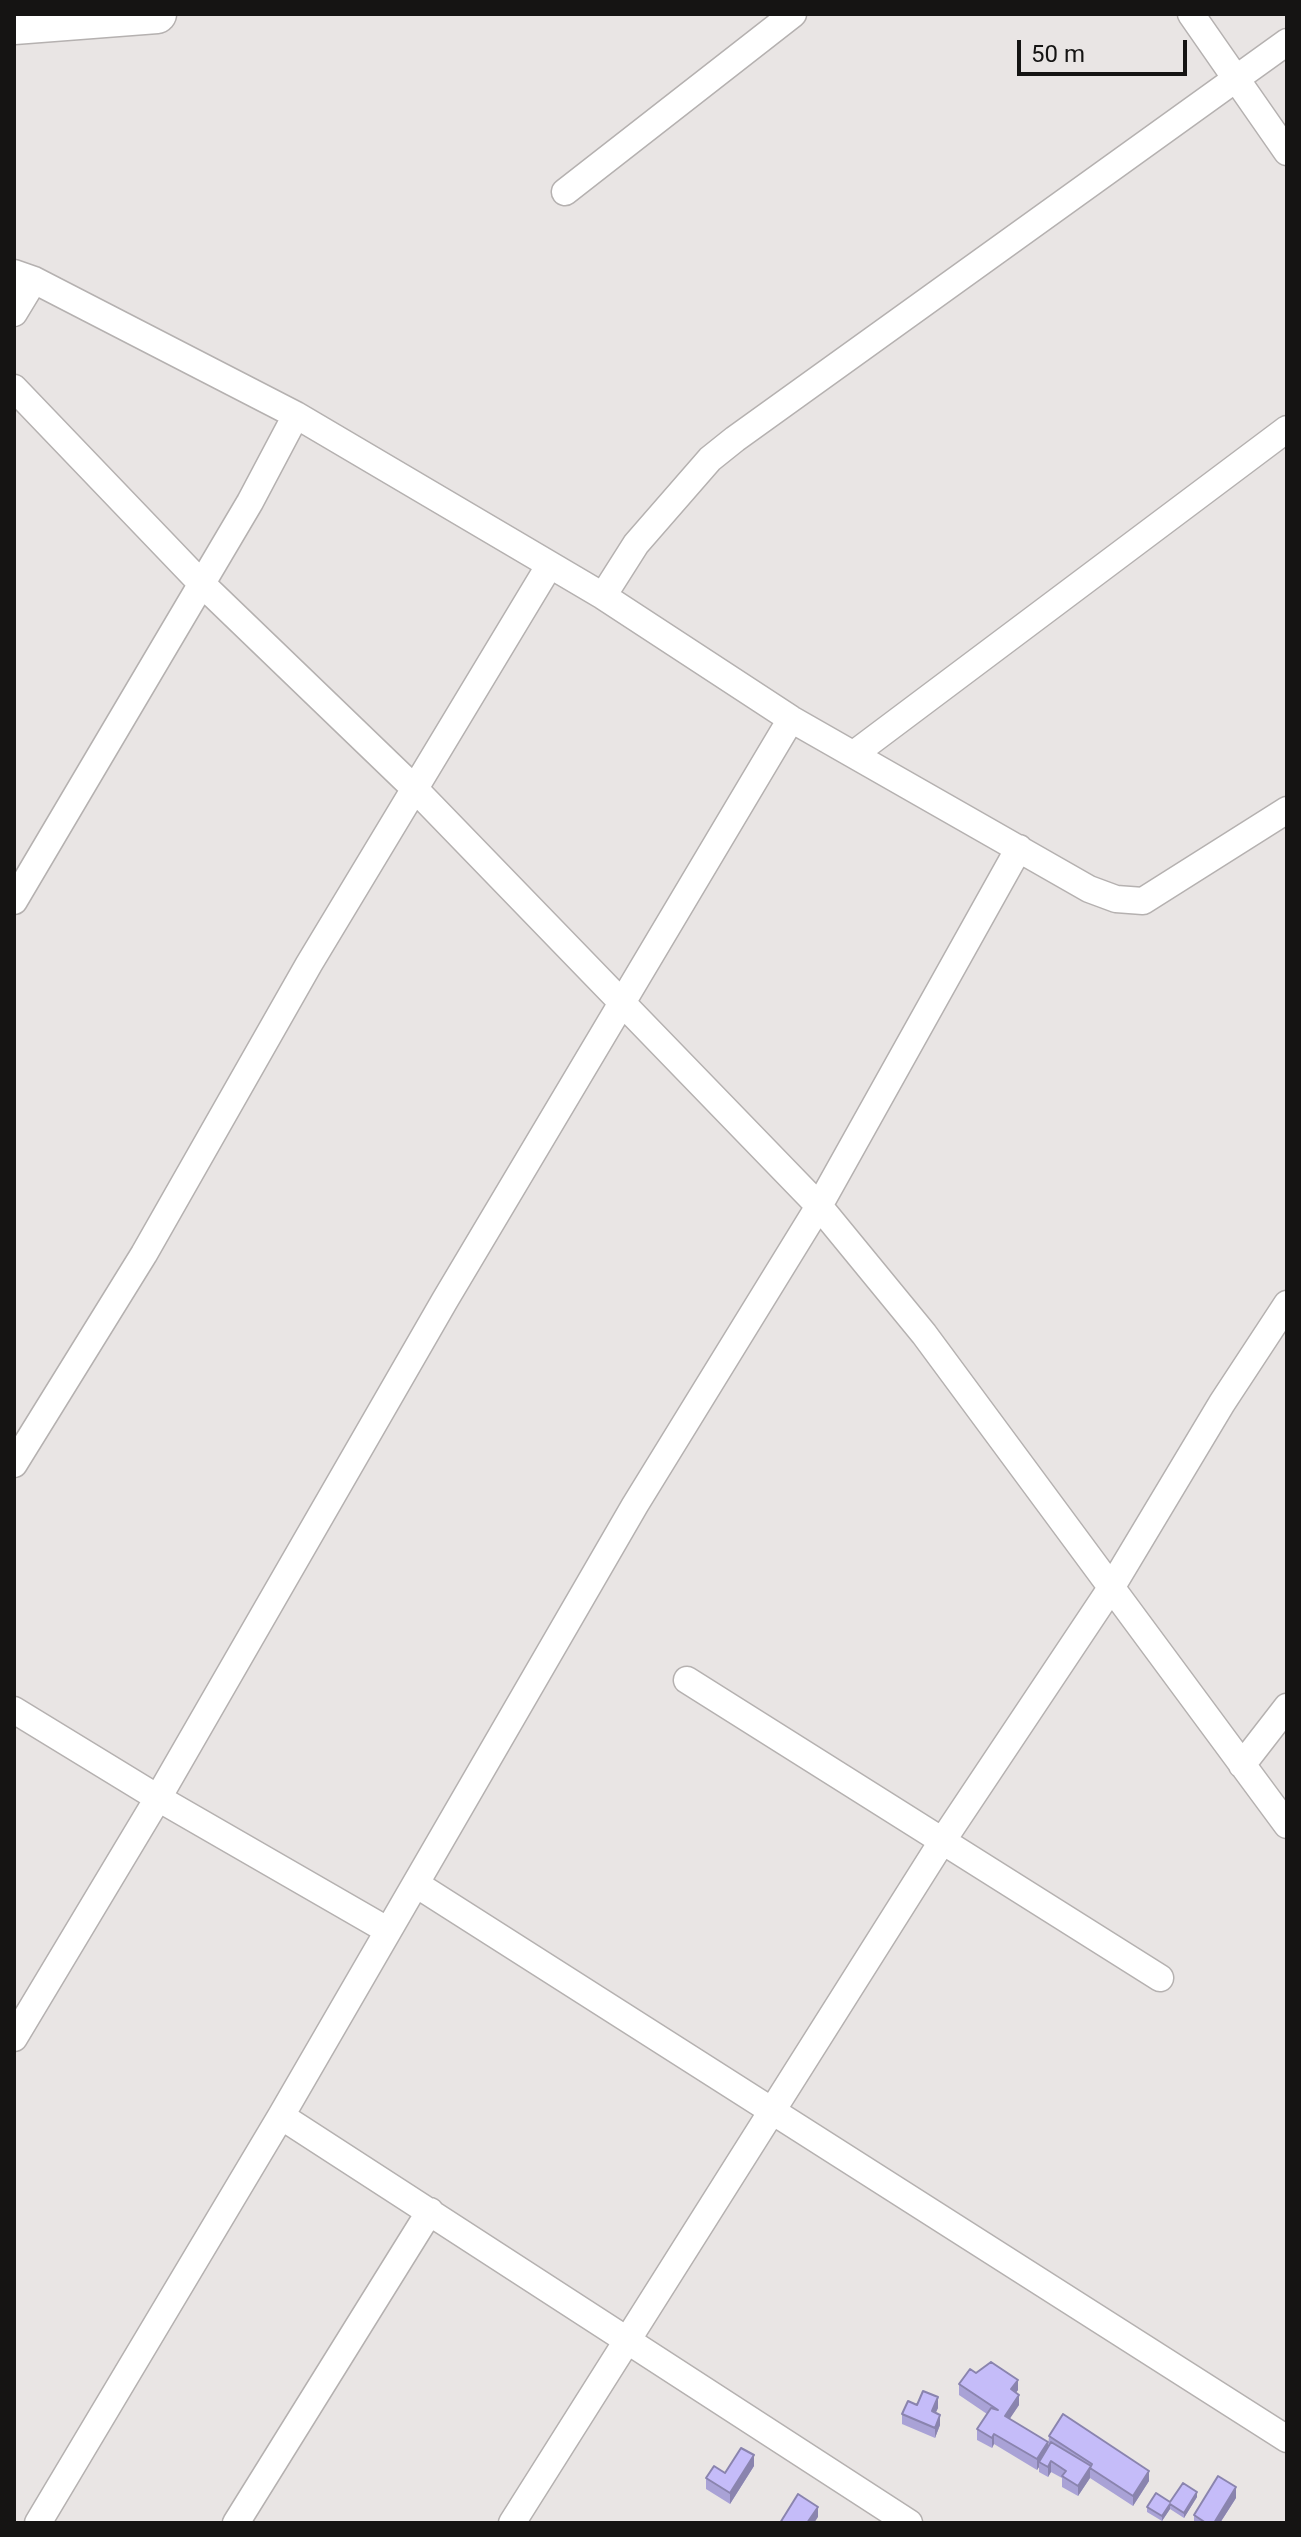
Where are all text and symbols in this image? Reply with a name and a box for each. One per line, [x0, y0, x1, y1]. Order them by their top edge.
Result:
scale bar [1021, 24, 1191, 74]
text: 50 m [1031, 40, 1085, 68]

